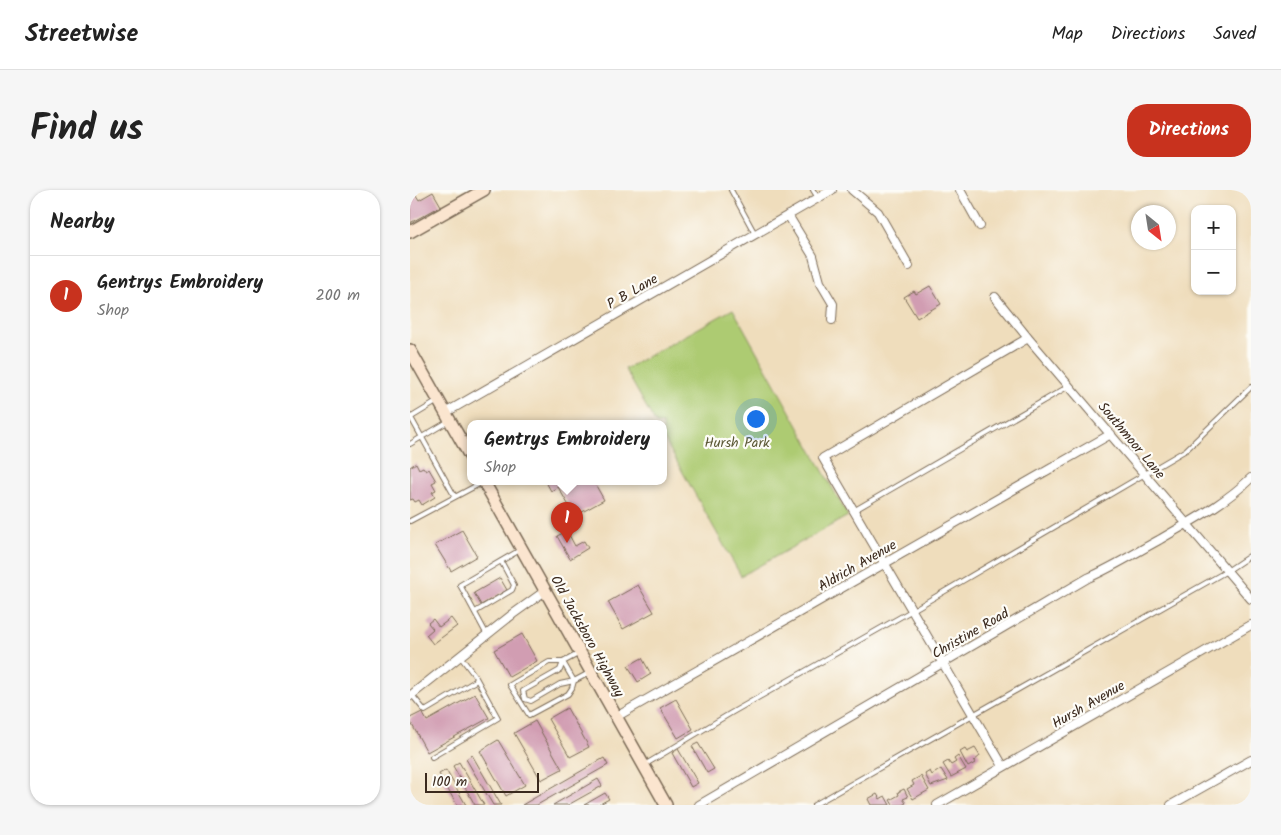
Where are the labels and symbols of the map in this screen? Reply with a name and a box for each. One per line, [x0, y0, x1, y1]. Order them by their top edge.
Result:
north arrow [1131, 205, 1176, 250]
street label: P B Lane [603, 268, 663, 315]
street label: Southmoor Lane [1092, 397, 1171, 485]
your location [743, 406, 769, 432]
park label: Hursh Park [704, 432, 770, 454]
pin: 1 [551, 502, 583, 543]
street label: Aldrich Avenue [814, 534, 901, 597]
street label: Old Jacksboro Highway [544, 572, 630, 702]
street label: Christine Road [928, 602, 1014, 665]
street label: Hursh Avenue [1048, 675, 1130, 735]
scale bar [425, 770, 539, 793]

